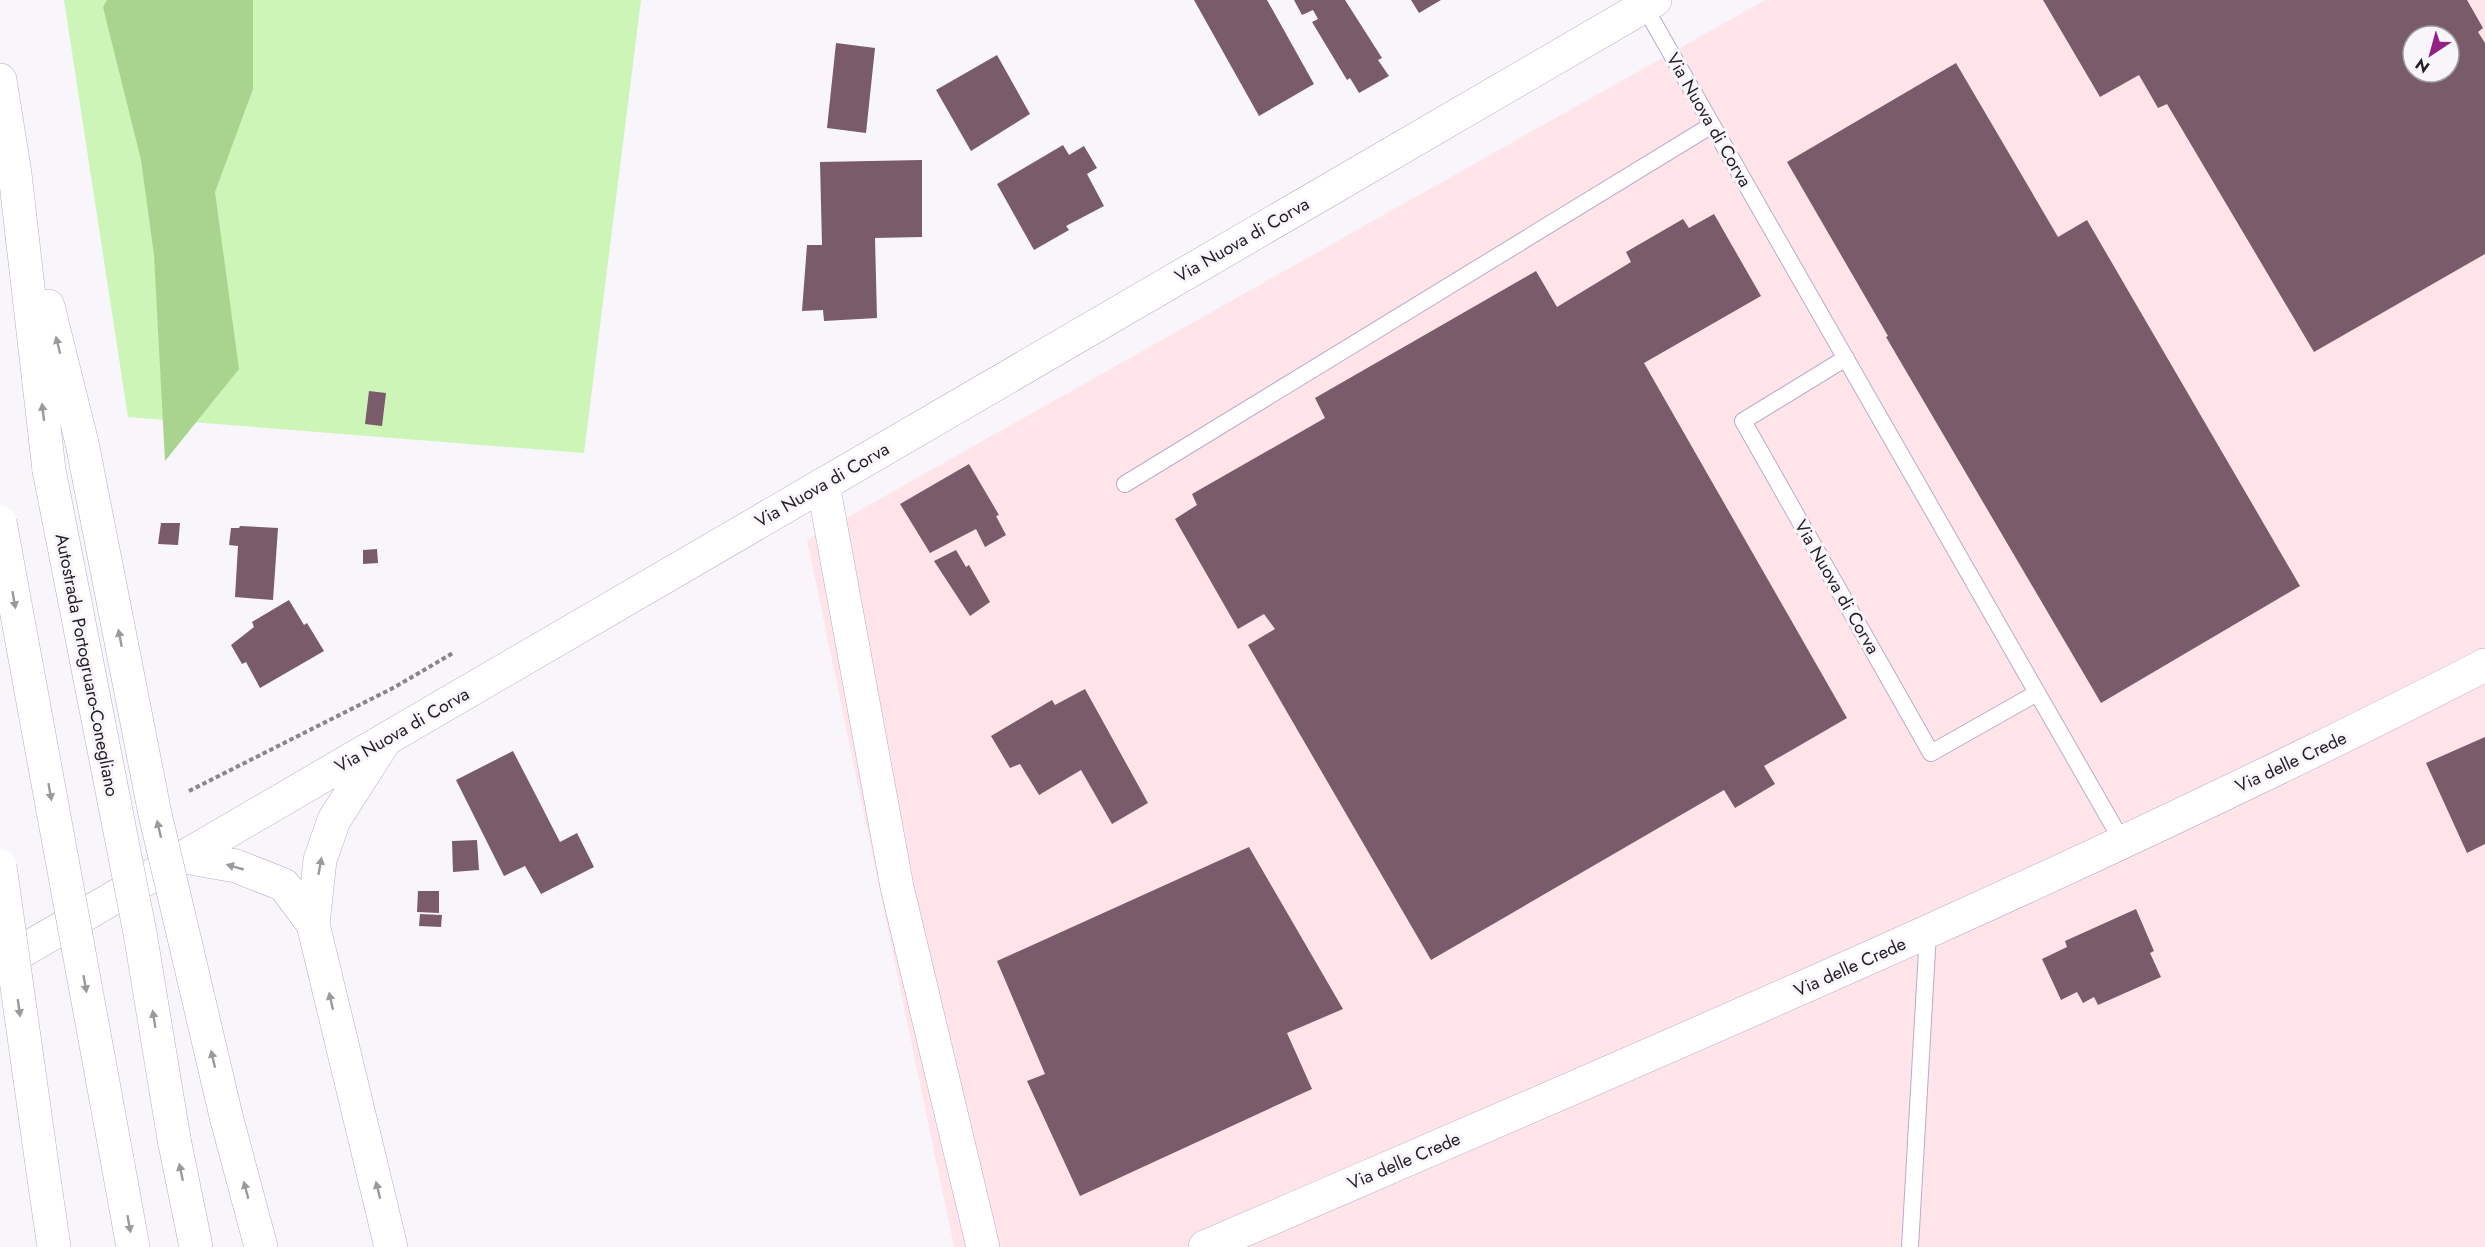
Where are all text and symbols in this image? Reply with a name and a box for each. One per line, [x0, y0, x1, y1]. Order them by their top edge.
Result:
north arrow [2401, 24, 2461, 84]
street label: Via Nuova di Corva [1660, 48, 1758, 192]
text: N [2411, 53, 2434, 79]
street label: Via Nuova di Corva [1170, 191, 1314, 289]
one-way arrow [52, 336, 62, 355]
one-way arrow [38, 403, 47, 422]
street label: Via Nuova di Corva [750, 436, 894, 534]
street label: Via Nuova di Corva [1788, 515, 1886, 659]
street label: Autostrada Portogruaro-Conegliano [49, 531, 125, 799]
one-way arrow [10, 591, 19, 610]
one-way arrow [115, 628, 124, 647]
street label: Via Nuova di Corva [330, 681, 474, 779]
street label: Via delle Crede [2231, 725, 2351, 799]
one-way arrow [46, 783, 55, 802]
one-way arrow [153, 820, 163, 838]
one-way arrow [316, 856, 325, 875]
one-way arrow [226, 862, 244, 871]
street label: Via delle Crede [1790, 931, 1910, 1003]
one-way arrow [81, 975, 90, 994]
one-way arrow [326, 992, 336, 1010]
one-way arrow [14, 998, 23, 1017]
one-way arrow [149, 1010, 158, 1029]
one-way arrow [208, 1050, 217, 1069]
street label: Via delle Crede [1344, 1126, 1464, 1196]
one-way arrow [176, 1163, 185, 1182]
one-way arrow [241, 1181, 250, 1199]
one-way arrow [372, 1181, 382, 1199]
one-way arrow [125, 1214, 134, 1233]

